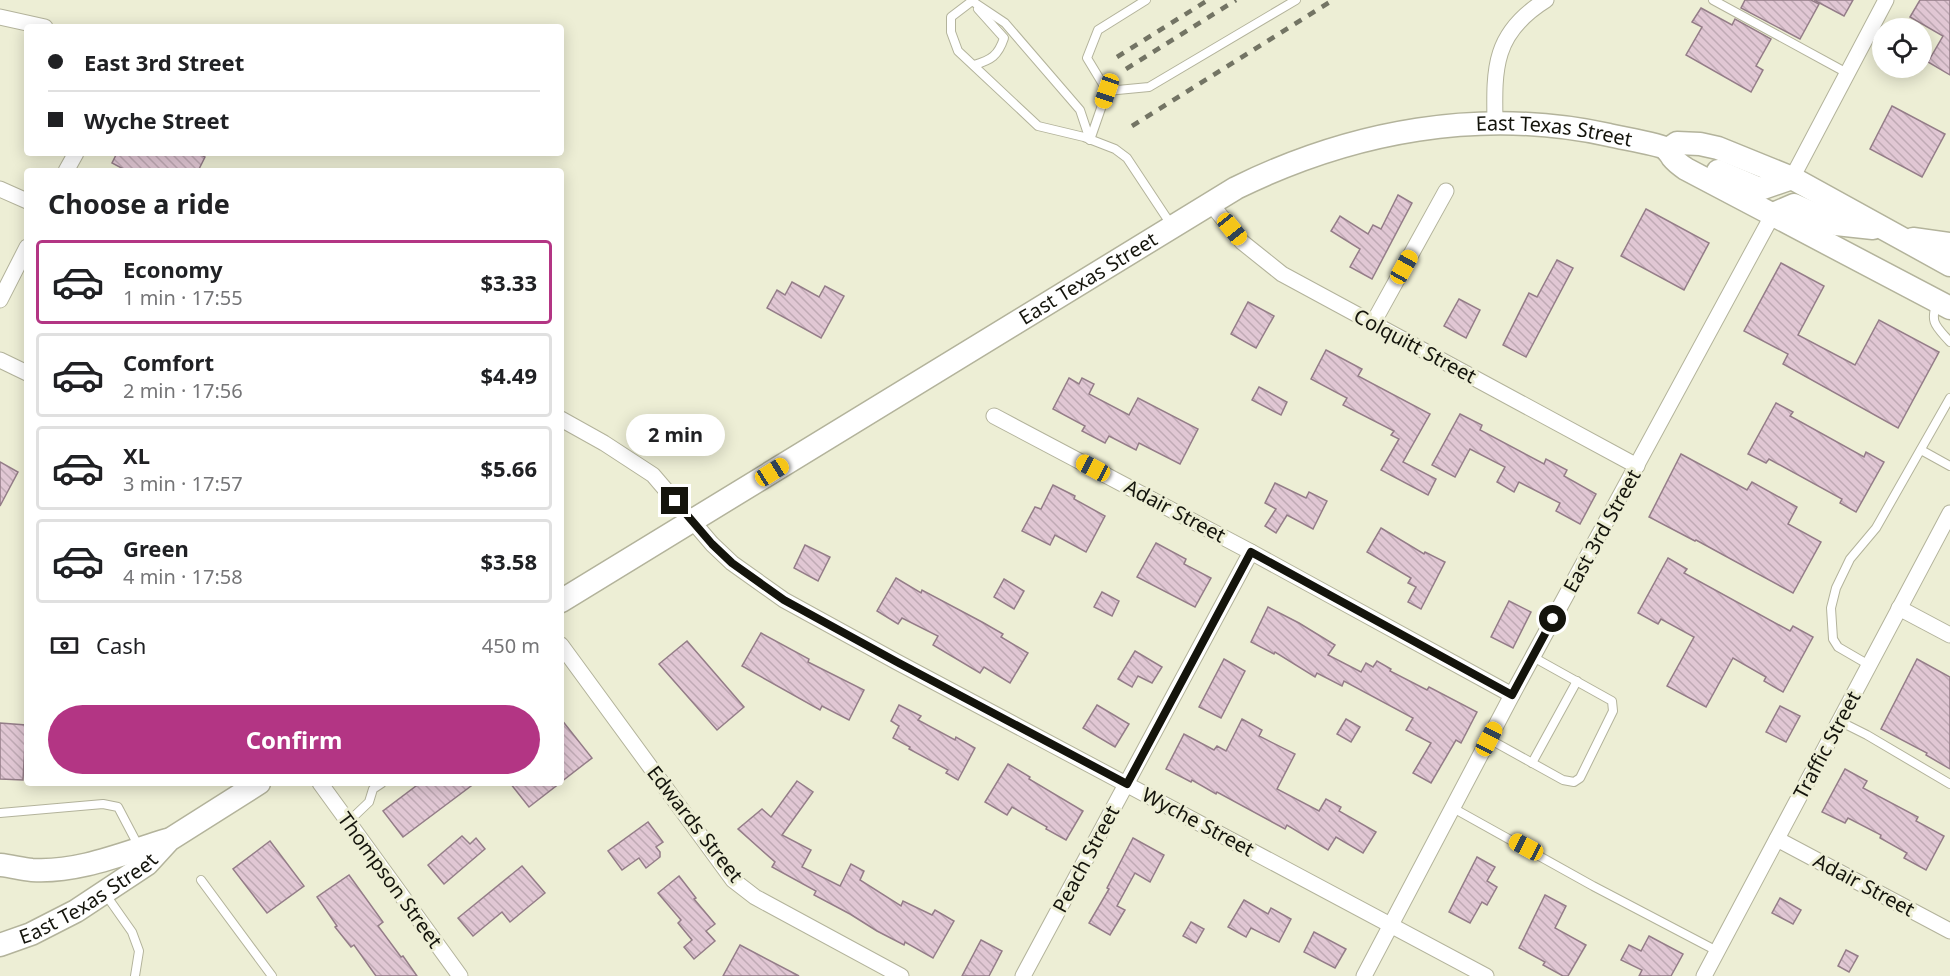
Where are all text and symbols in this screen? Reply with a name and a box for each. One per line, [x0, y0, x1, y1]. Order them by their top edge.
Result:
map controls [1872, 18, 1932, 78]
button: locate [1872, 18, 1932, 78]
text: East 3rd Street [84, 47, 244, 77]
car [1093, 71, 1121, 111]
text: Wyche Street [84, 105, 229, 135]
street label: East Texas Street [1475, 109, 1635, 153]
text: Choose a ride [48, 185, 230, 222]
car [1214, 209, 1250, 249]
street label: East Texas Street [1014, 225, 1162, 331]
car [1387, 247, 1421, 287]
text: Economy [123, 254, 222, 284]
icon: car [51, 255, 105, 309]
text: $3.33 [480, 267, 537, 297]
text: 1 min · 17:55 [123, 284, 243, 311]
street label: Colquitt Street [1349, 302, 1481, 389]
text: Comfort [123, 347, 214, 377]
icon: car [51, 348, 105, 402]
text: $4.49 [480, 360, 537, 390]
text: 2 min · 17:56 [123, 377, 243, 404]
callout: 2 min [626, 414, 724, 456]
text: 2 min [648, 421, 703, 448]
text: XL [123, 440, 150, 470]
icon: car [51, 441, 105, 495]
car [1073, 452, 1113, 484]
text: $5.66 [480, 453, 537, 483]
car [752, 455, 792, 489]
street label: East 3rd Street [1557, 464, 1647, 597]
text: 3 min · 17:57 [123, 470, 243, 497]
street label: Adair Street [1120, 473, 1230, 548]
route end [661, 487, 688, 514]
text: Green [123, 533, 189, 563]
icon: car [51, 534, 105, 588]
text: $3.58 [480, 546, 537, 576]
text: 4 min · 17:58 [123, 563, 243, 590]
route start [1539, 605, 1566, 632]
icon: cash [48, 629, 81, 662]
text: Cash [96, 630, 146, 660]
text: 450 m [482, 632, 540, 659]
street label: Traffic Street [1787, 686, 1866, 804]
button: Confirm [48, 705, 540, 774]
car [1473, 719, 1505, 759]
street label: Edwards Street [641, 760, 749, 888]
street label: Wyche Street [1138, 781, 1259, 862]
street label: Peach Street [1046, 801, 1125, 917]
street label: Thompson Street [332, 806, 449, 953]
car [1506, 831, 1546, 863]
street label: East Texas Street [15, 847, 163, 950]
street label: Adair Street [1809, 847, 1919, 922]

